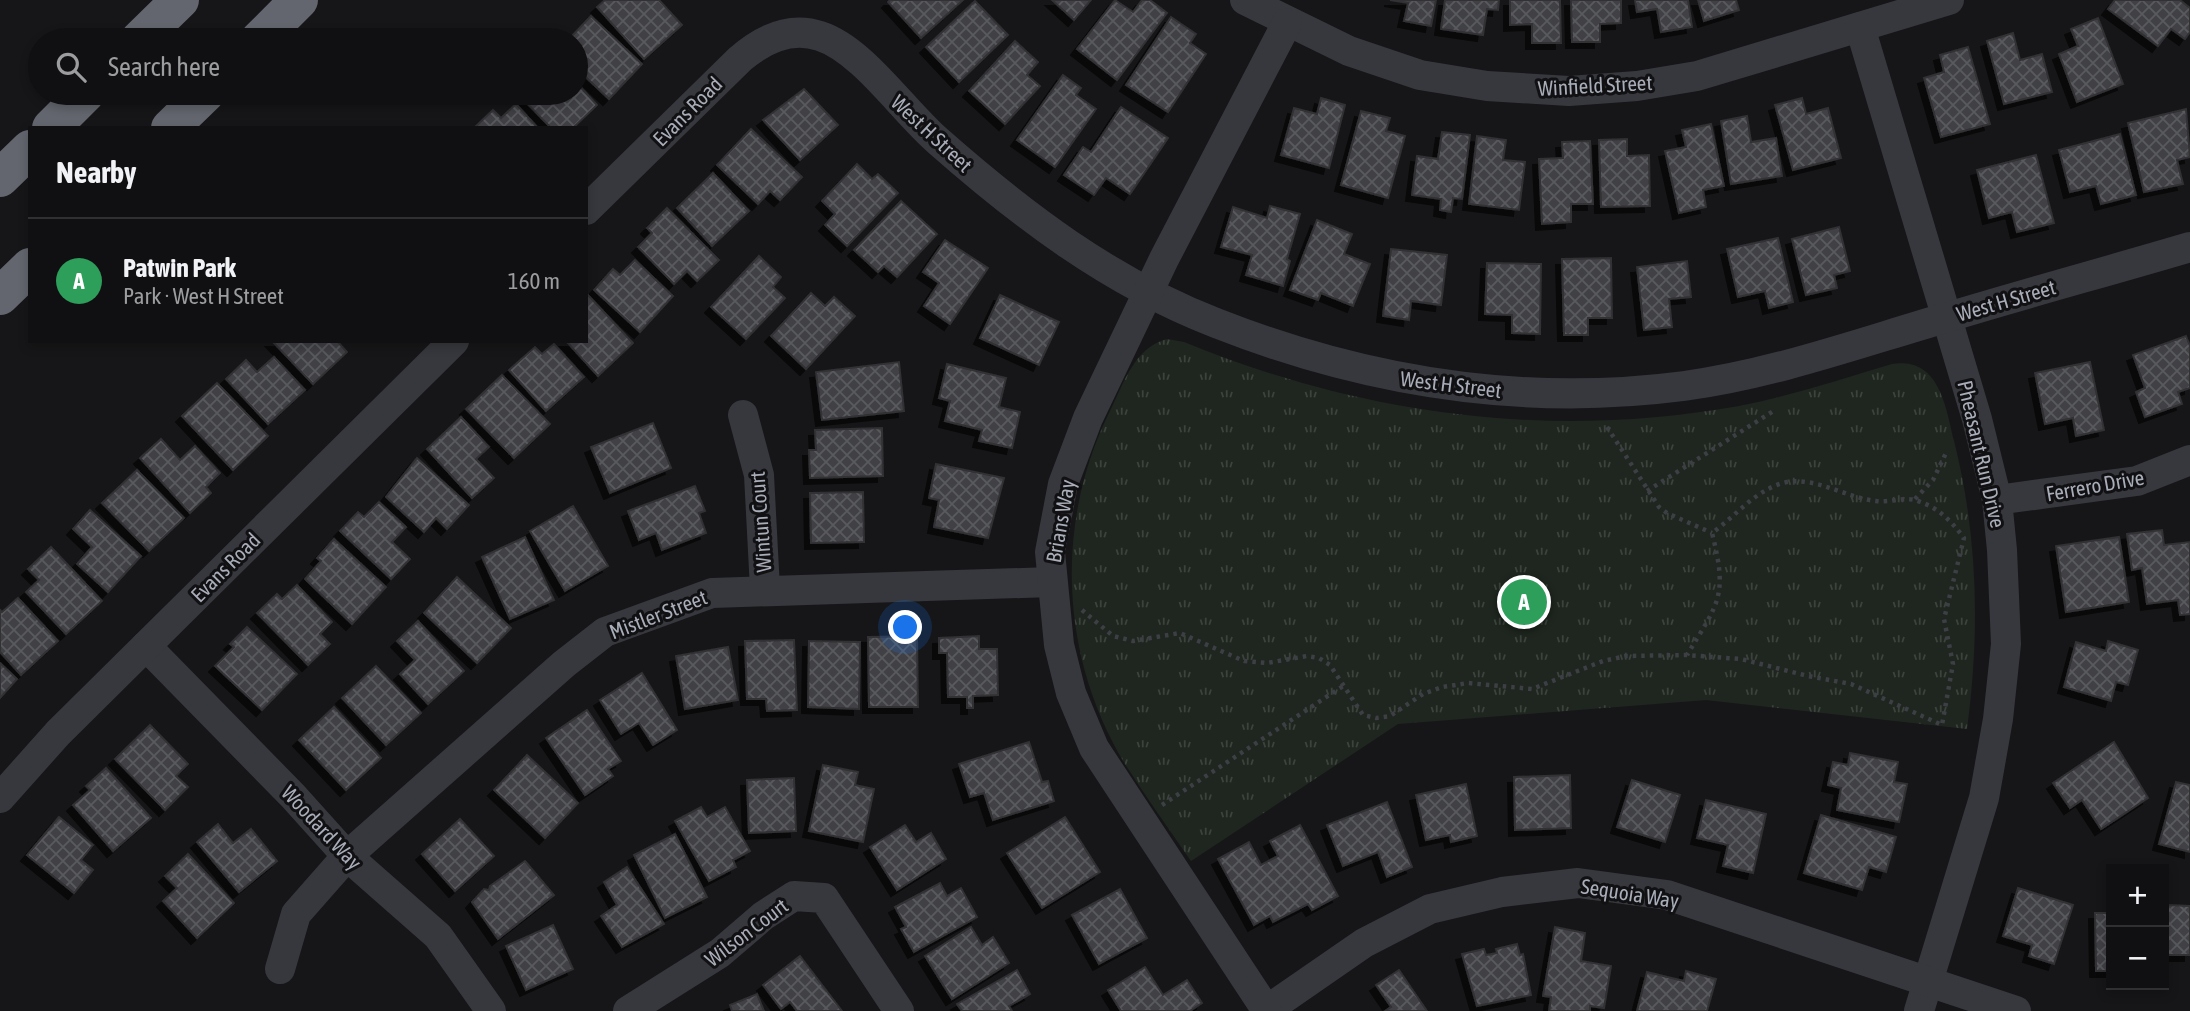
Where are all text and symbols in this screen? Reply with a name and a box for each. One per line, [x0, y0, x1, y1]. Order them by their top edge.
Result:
search box [28, 28, 588, 105]
icon: search [52, 48, 90, 86]
text: Search here [108, 52, 220, 82]
street label: Winfield Street [1537, 70, 1653, 100]
street label: Evans Road [648, 72, 726, 150]
street label: West H Street [887, 90, 977, 176]
text: Nearby [56, 155, 136, 189]
text: Patwin Park [123, 253, 236, 283]
text: A [73, 268, 85, 294]
text: 160 m [508, 268, 560, 294]
street label: West H Street [1954, 274, 2058, 326]
text: Park · West H Street [123, 283, 284, 309]
street label: West H Street [1399, 366, 1503, 402]
street label: Pheasant Run Drive [1953, 378, 2011, 530]
street label: Ferrero Drive [2044, 465, 2146, 505]
street label: Wintun Court [745, 471, 775, 573]
street label: Brians Way [1041, 477, 1079, 565]
street label: Evans Road [186, 528, 264, 606]
pin: A [1501, 576, 1547, 628]
street label: Mistler Street [606, 584, 710, 644]
your location [888, 610, 922, 644]
street label: Woodard Way [277, 780, 367, 874]
map controls [2106, 864, 2169, 990]
button: + [2106, 864, 2169, 927]
street label: Sequoia Way [1579, 873, 1681, 913]
street label: Wilson Court [700, 893, 792, 971]
button: − [2106, 927, 2169, 990]

